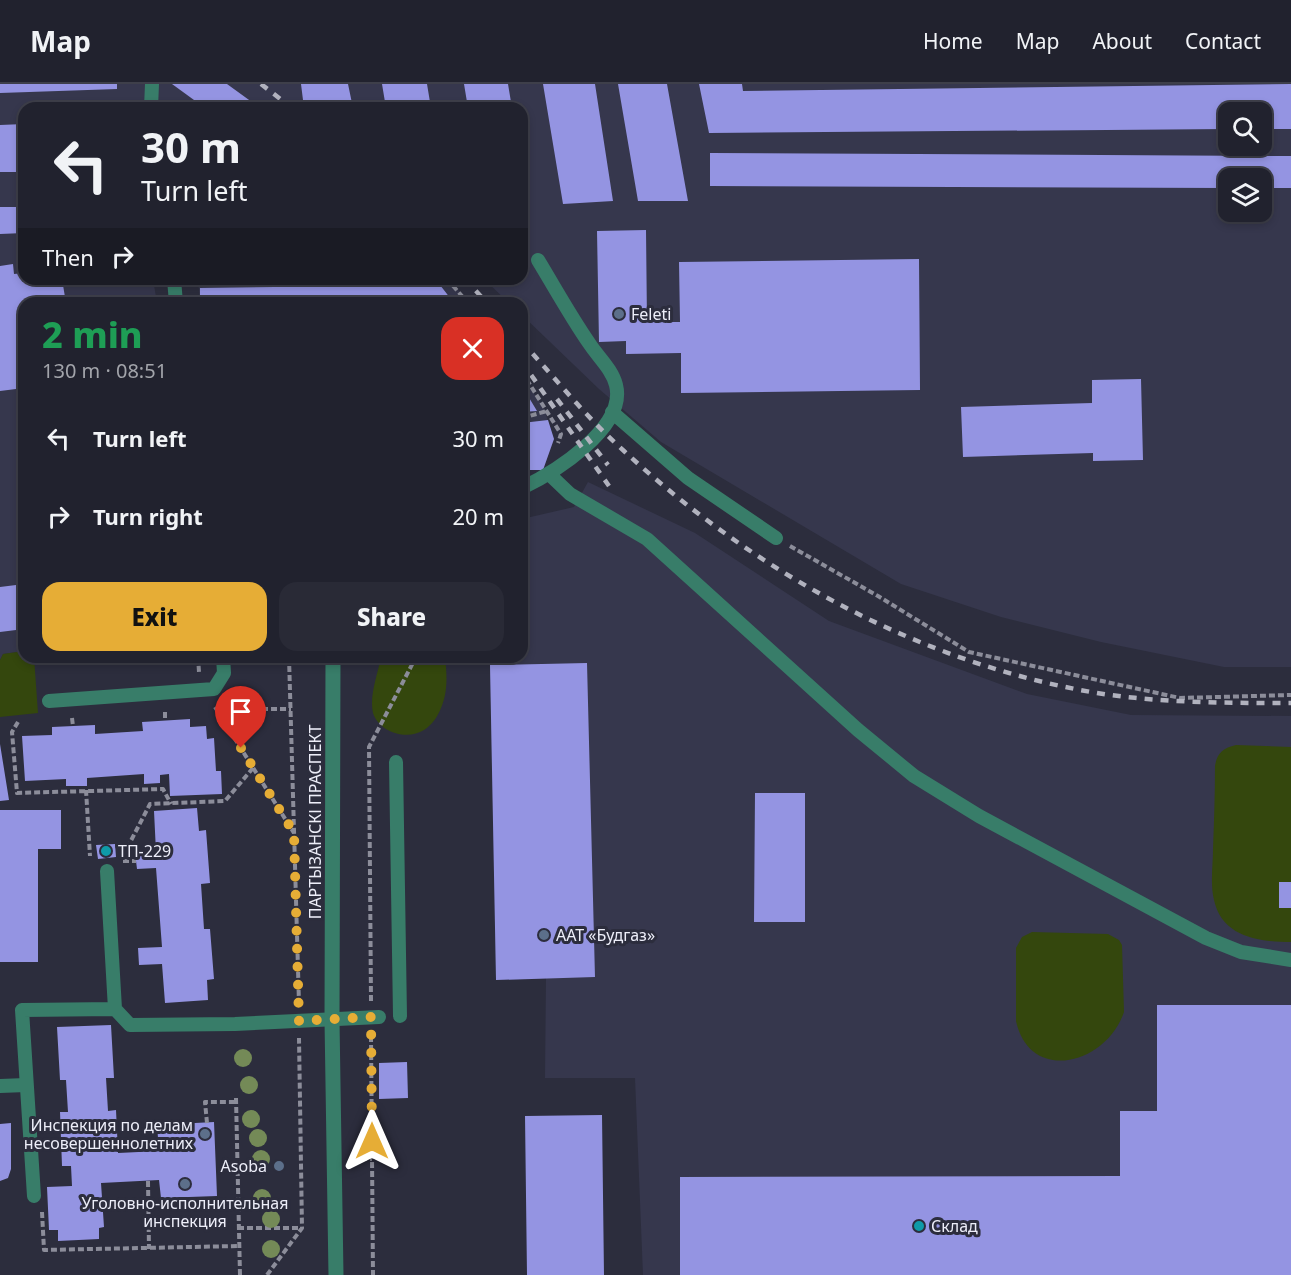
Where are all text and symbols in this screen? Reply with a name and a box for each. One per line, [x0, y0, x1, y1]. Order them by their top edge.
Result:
text: Map [30, 22, 91, 60]
text: Home [923, 27, 983, 55]
text: Map [1016, 27, 1059, 55]
text: About [1092, 27, 1152, 55]
text: Contact [1185, 27, 1261, 55]
map controls [1218, 102, 1272, 222]
button: search [1218, 102, 1272, 156]
text: 30 m [141, 118, 241, 175]
icon: left [42, 126, 120, 204]
button: layers [1218, 168, 1272, 222]
text: Turn left [141, 172, 247, 209]
icon: right [106, 240, 139, 273]
text: Then [42, 242, 94, 272]
place label: Feleti [631, 303, 671, 325]
marker: Feleti [612, 307, 626, 321]
text: 2 min [42, 310, 143, 359]
button: close [441, 317, 504, 380]
text: 130 m · 08:51 [42, 357, 167, 384]
icon: left [42, 422, 75, 455]
text: Turn left [93, 423, 187, 453]
text: 30 m [453, 423, 504, 453]
icon: right [42, 500, 75, 533]
text: Turn right [93, 501, 203, 531]
text: 20 m [453, 501, 504, 531]
button: Exit [42, 582, 267, 651]
button: Share [279, 582, 504, 651]
pin [215, 686, 266, 748]
icon: arrive [224, 695, 257, 728]
street label: ПАРТЫЗАНСКІ ПРАСПЕКТ [304, 725, 326, 919]
place label: ТП-229 [118, 840, 171, 862]
marker: ТП-229 [99, 844, 113, 858]
place label: ААТ «Будгаз» [556, 924, 655, 946]
marker: ААТ «Будгаз» [537, 928, 551, 942]
position arrow [340, 1109, 404, 1173]
place label: Инспекция по делам несовершеннолетних [24, 1114, 194, 1154]
marker: Инспекция по делам несовершеннолетних [198, 1127, 212, 1141]
place label: Asoba [221, 1155, 267, 1177]
marker: Asoba [272, 1159, 286, 1173]
marker: Уголовно-исполнительная инспекция [178, 1177, 192, 1191]
place label: Уголовно-исполнительная инспекция [82, 1192, 288, 1232]
place label: Склад [931, 1215, 978, 1237]
marker: Склад [912, 1219, 926, 1233]

